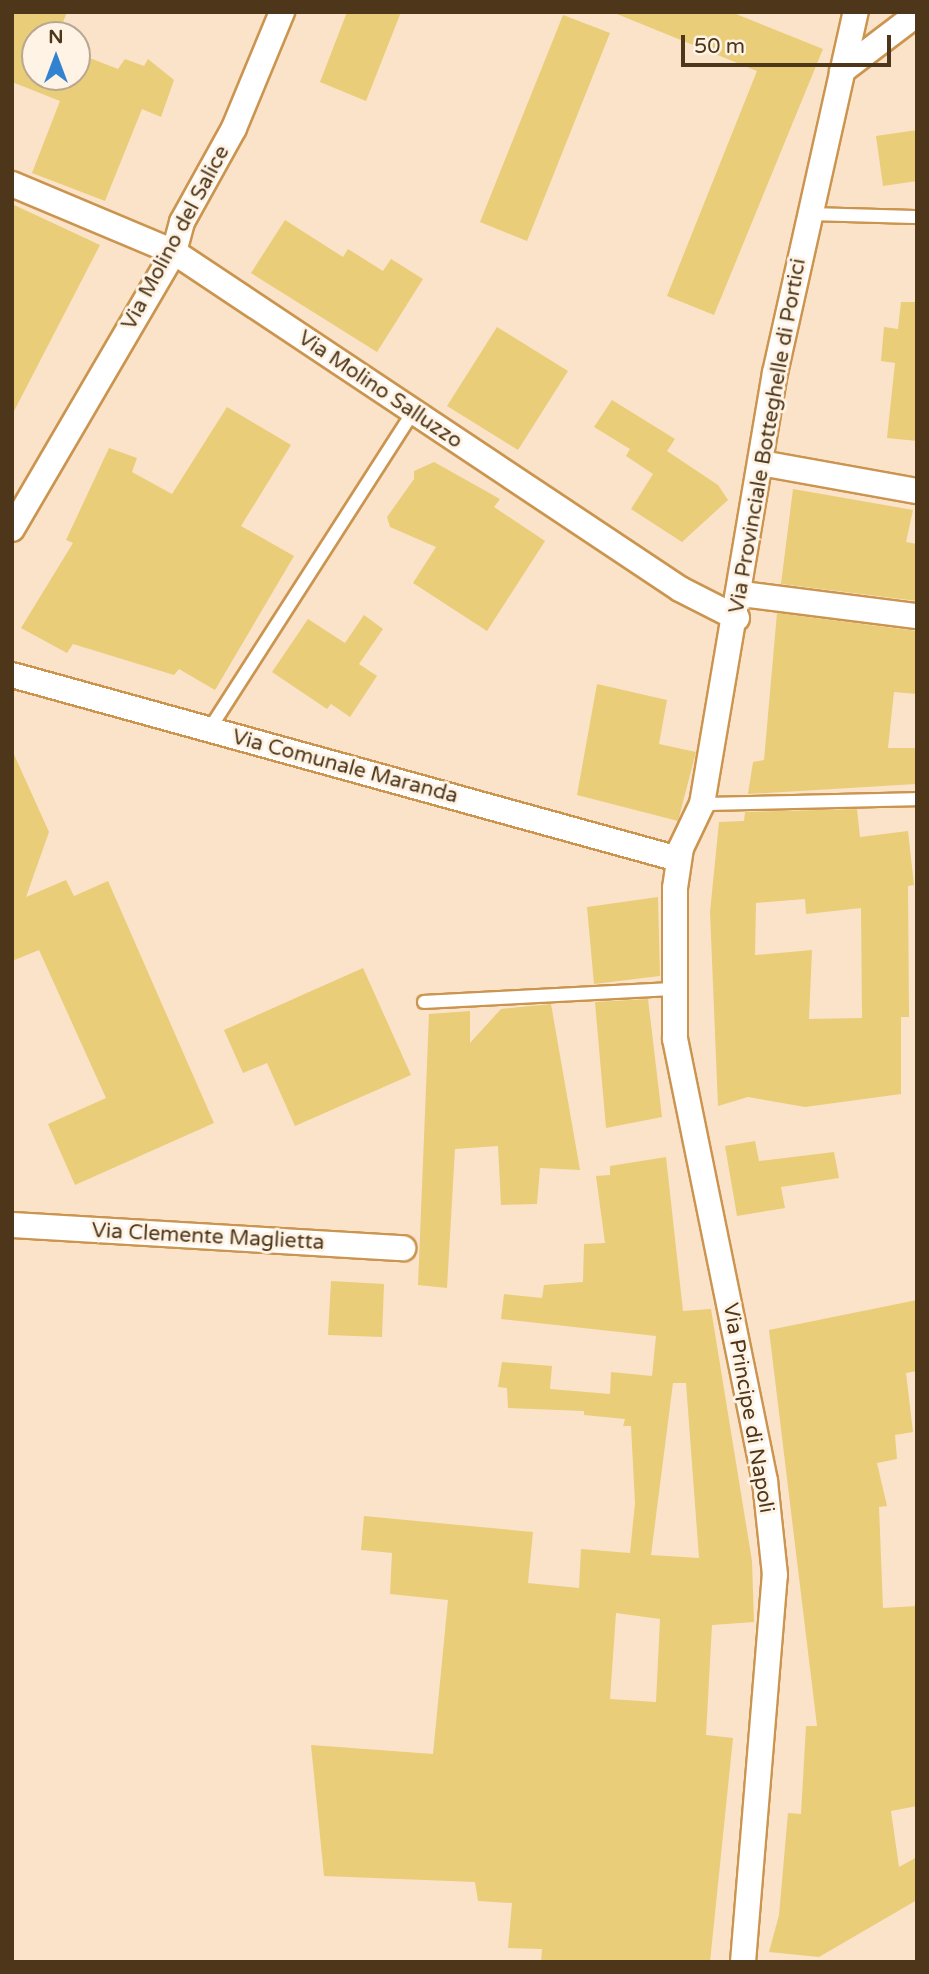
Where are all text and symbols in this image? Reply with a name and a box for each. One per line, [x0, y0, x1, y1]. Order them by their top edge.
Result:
north arrow [21, 21, 91, 91]
scale bar [684, 21, 894, 65]
text: N [48, 26, 64, 48]
text: 50 m [694, 34, 745, 59]
street label: Via Molino del Salice [117, 142, 235, 334]
street label: Via Provinciale Botteghelle di Portici [724, 257, 812, 615]
street label: Via Molino Salluzzo [293, 326, 467, 454]
street label: Via Comunale Maranda [229, 725, 461, 809]
street label: Via Clemente Maglietta [91, 1218, 325, 1256]
street label: Via Principe di Napoli [717, 1301, 779, 1515]

